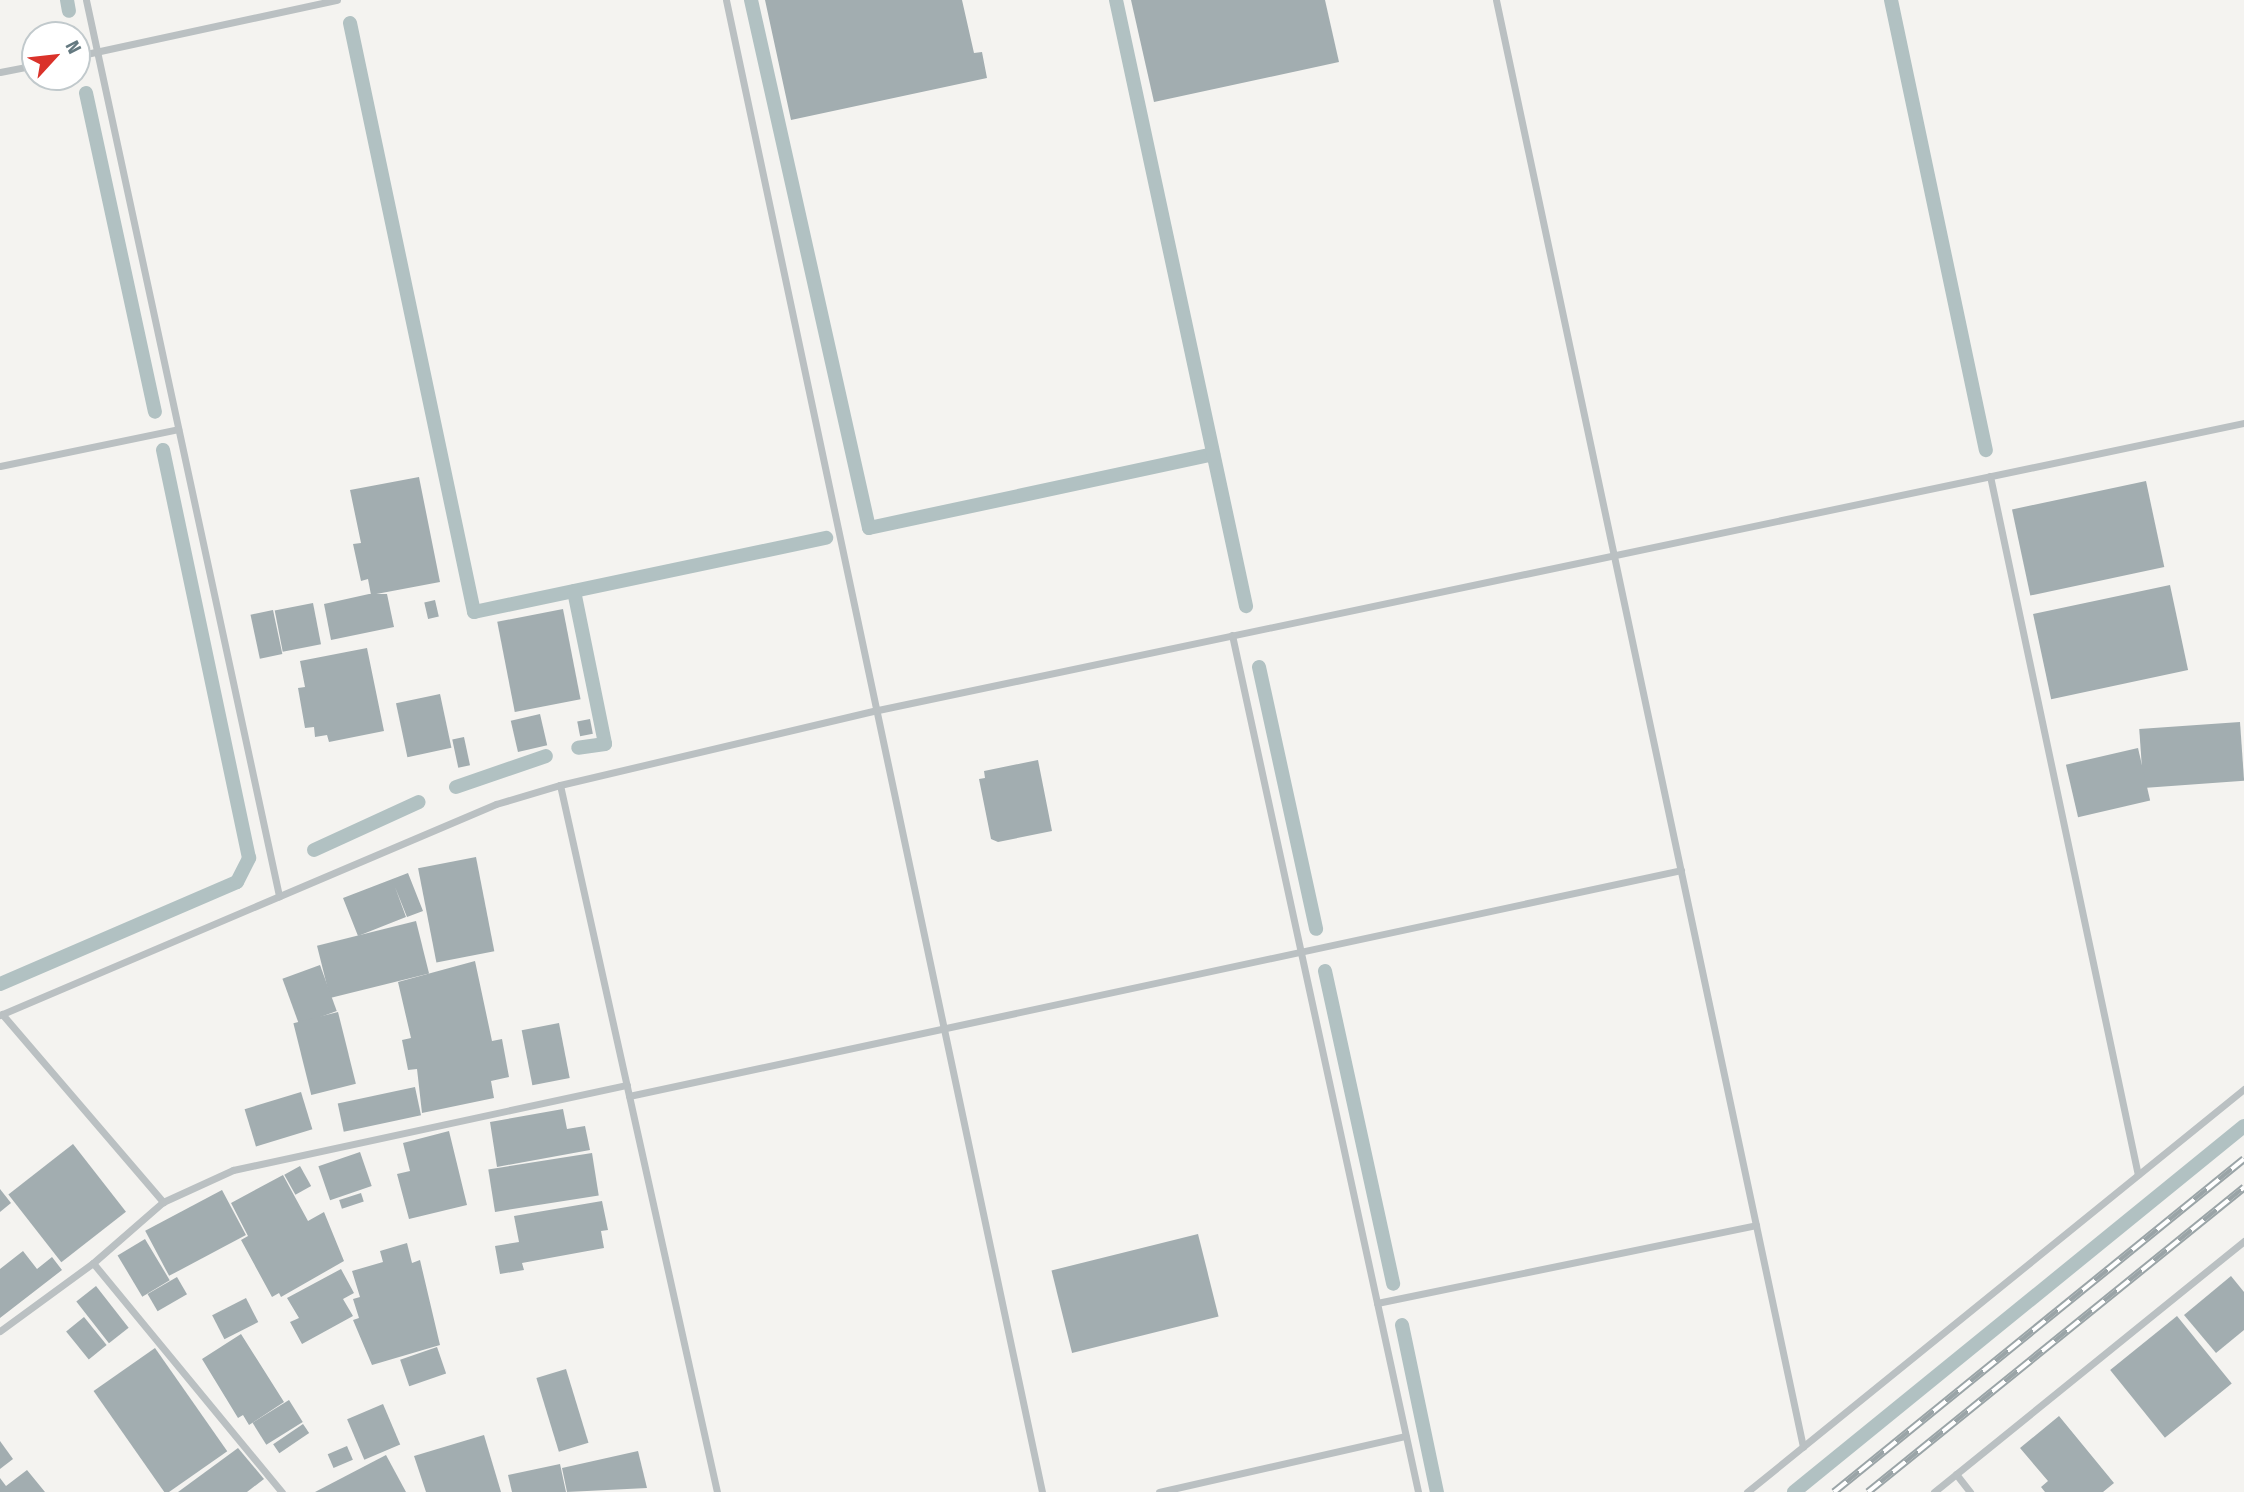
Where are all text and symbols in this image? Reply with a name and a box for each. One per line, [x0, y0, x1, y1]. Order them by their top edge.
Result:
north arrow [21, 21, 91, 91]
text: N [61, 37, 86, 57]

